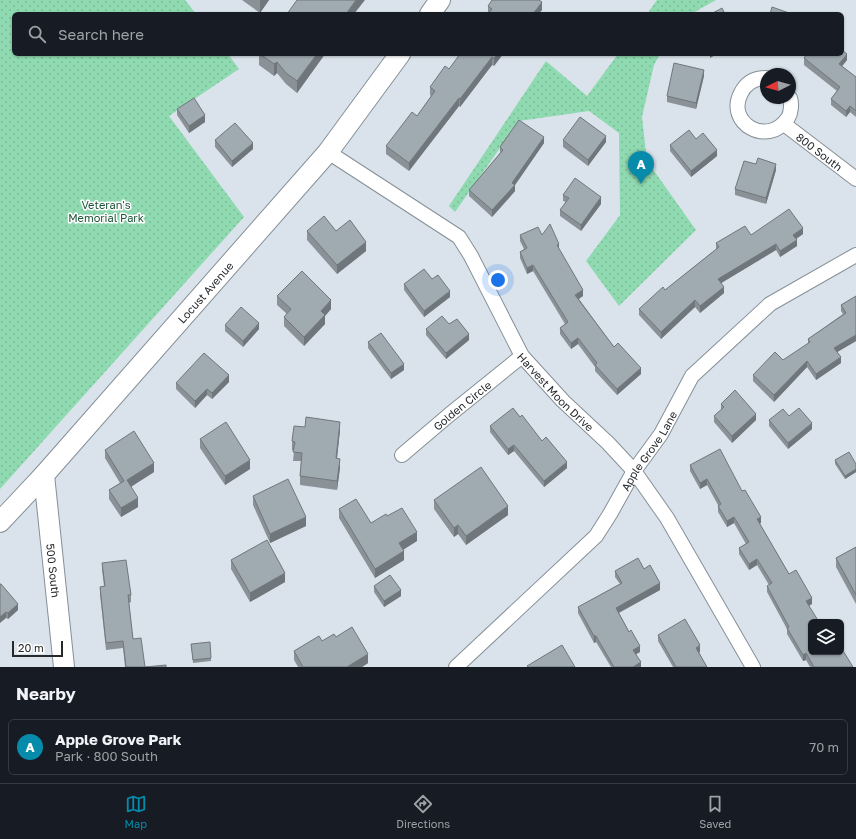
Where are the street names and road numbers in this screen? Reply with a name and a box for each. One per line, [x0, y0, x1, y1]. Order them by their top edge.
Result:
street label: 800 South [794, 130, 845, 173]
street label: Locust Avenue [174, 259, 235, 325]
street label: Harvest Moon Drive [515, 349, 597, 433]
street label: Golden Circle [430, 377, 493, 432]
street label: Apple Grove Lane [618, 408, 679, 493]
street label: 500 South [45, 543, 63, 598]

